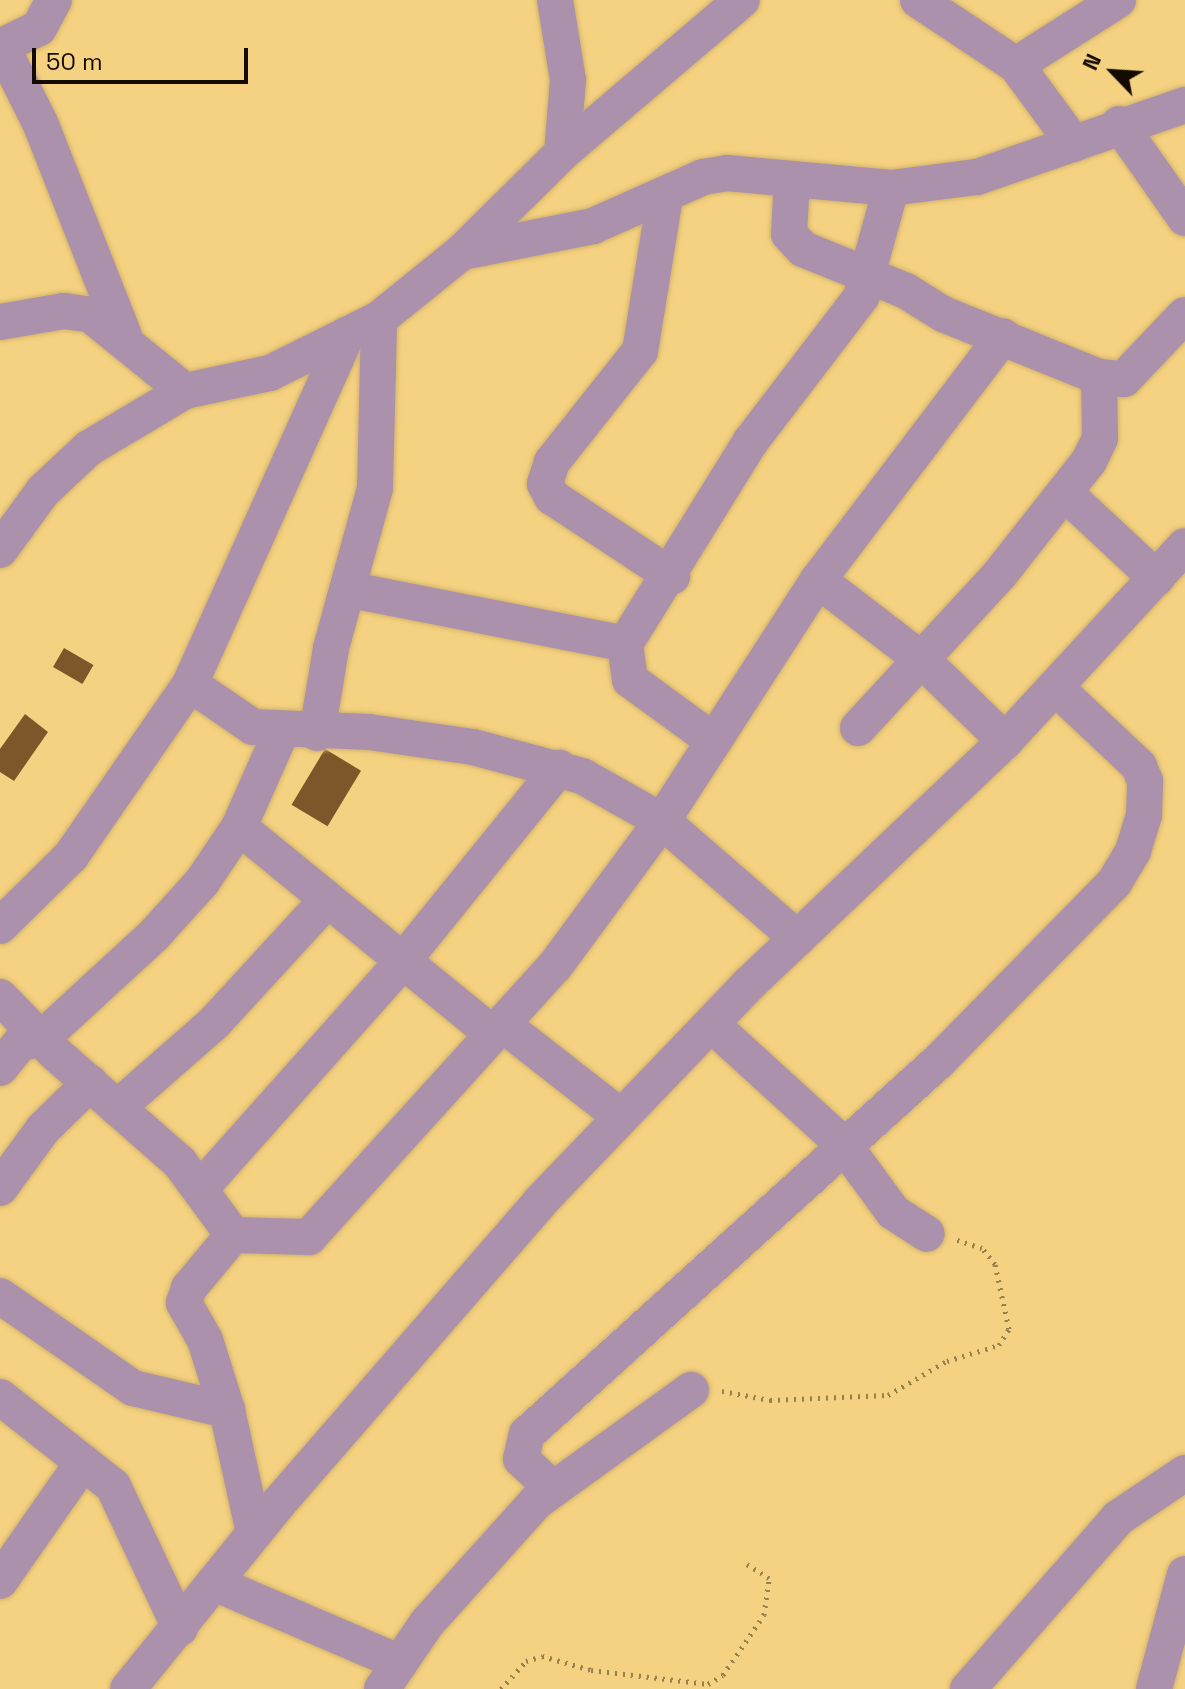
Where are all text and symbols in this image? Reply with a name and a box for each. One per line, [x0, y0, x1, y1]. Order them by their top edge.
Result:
scale bar [36, 32, 252, 82]
north arrow [1073, 32, 1153, 112]
text: 50 m [46, 46, 103, 77]
text: N [1075, 49, 1107, 74]

